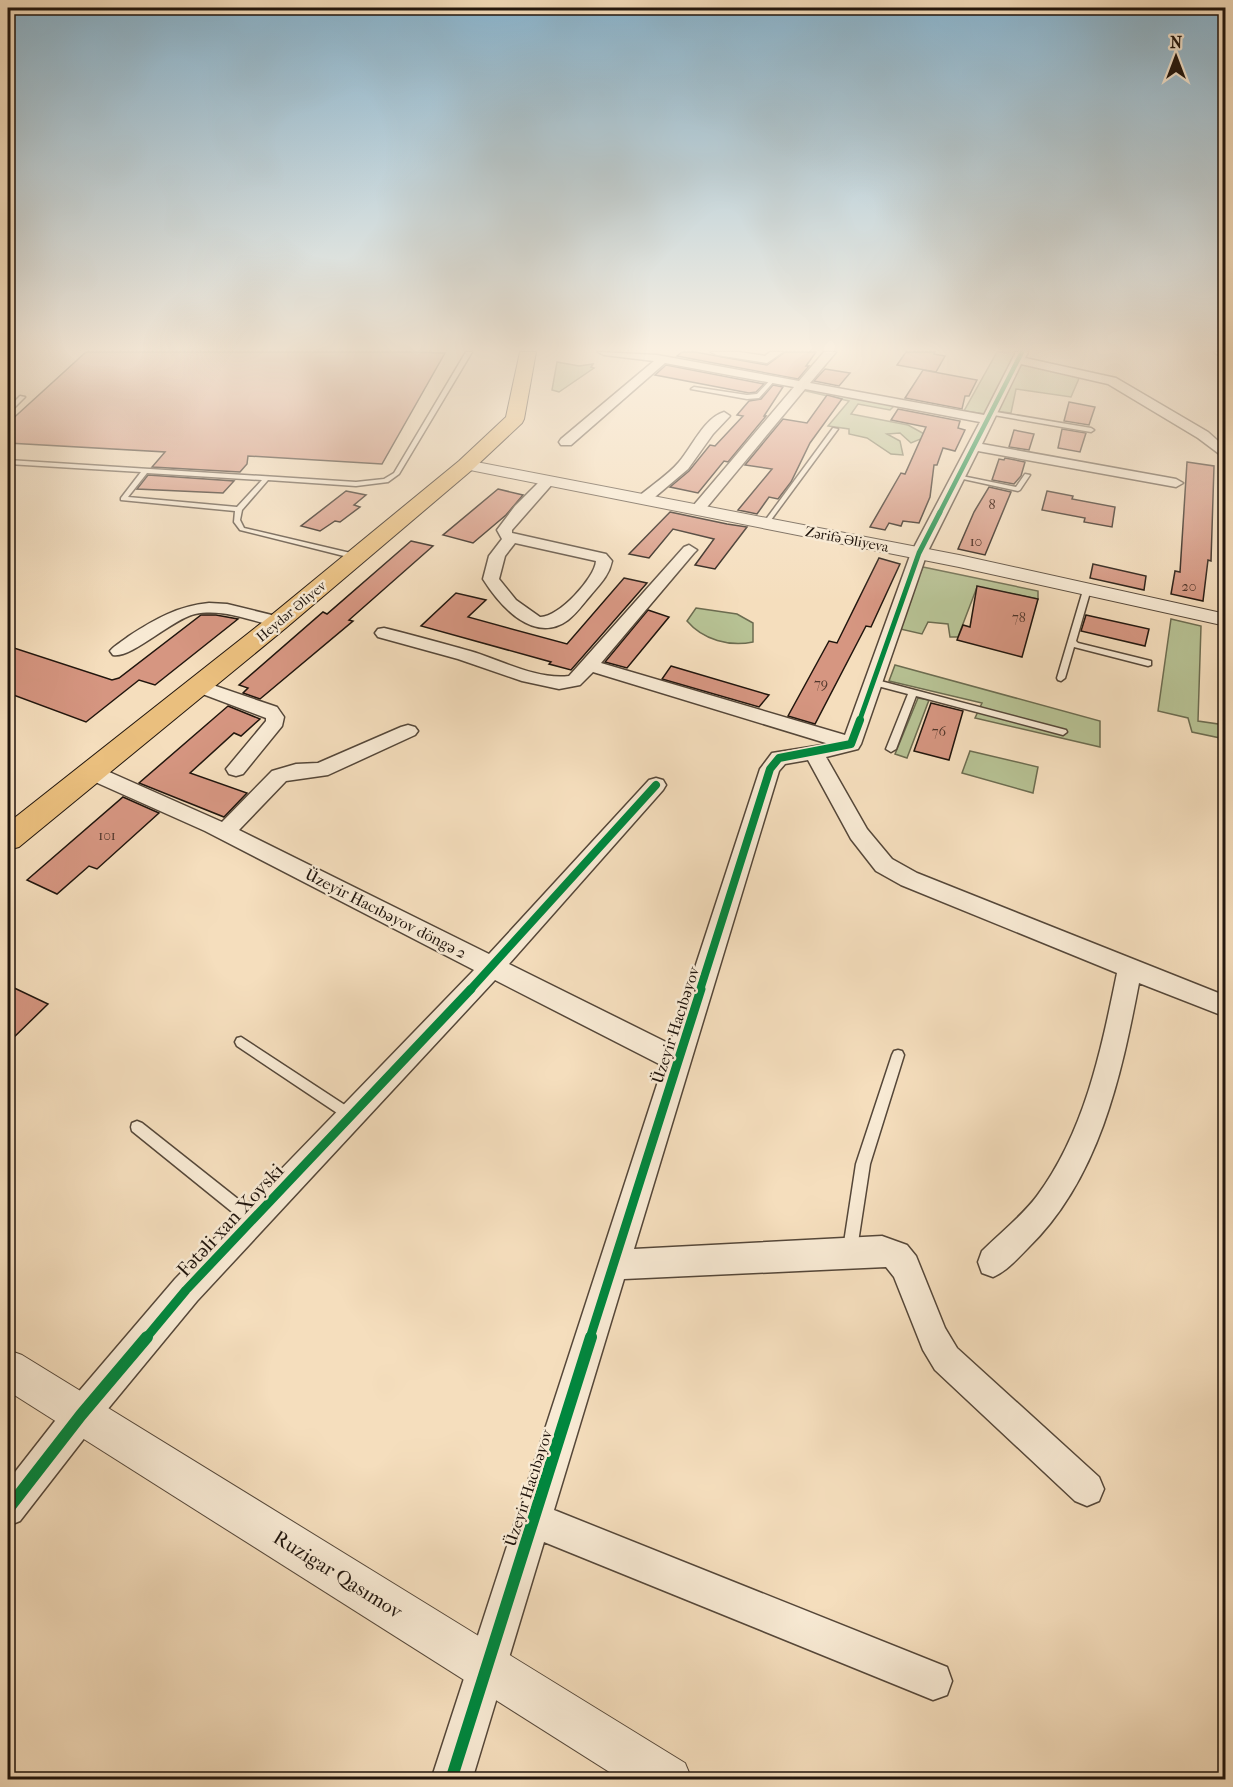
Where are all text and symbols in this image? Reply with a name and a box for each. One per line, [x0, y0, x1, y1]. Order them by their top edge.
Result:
north arrow [1146, 27, 1206, 87]
text: N [1170, 33, 1183, 52]
house number: 8 [988, 496, 996, 513]
street label: Zərifə Əliyeva [804, 523, 891, 556]
house number: 10 [970, 533, 982, 550]
street label: Heydər Əliyev [253, 577, 331, 646]
house number: 20 [1182, 578, 1196, 595]
house number: 78 [1012, 609, 1026, 626]
house number: 79 [814, 675, 828, 692]
house number: 76 [932, 723, 947, 740]
house number: 101 [98, 827, 116, 844]
street label: Üzeyir Hacıbəyov döngə 2 [302, 864, 470, 962]
street label: Üzeyir Hacıbəyov [648, 963, 704, 1086]
street label: Fətəli xan Xoyski [172, 1159, 289, 1281]
street label: Üzeyir Hacıbəyov [501, 1426, 557, 1549]
street label: Ruzigar Qasımov [269, 1526, 407, 1624]

